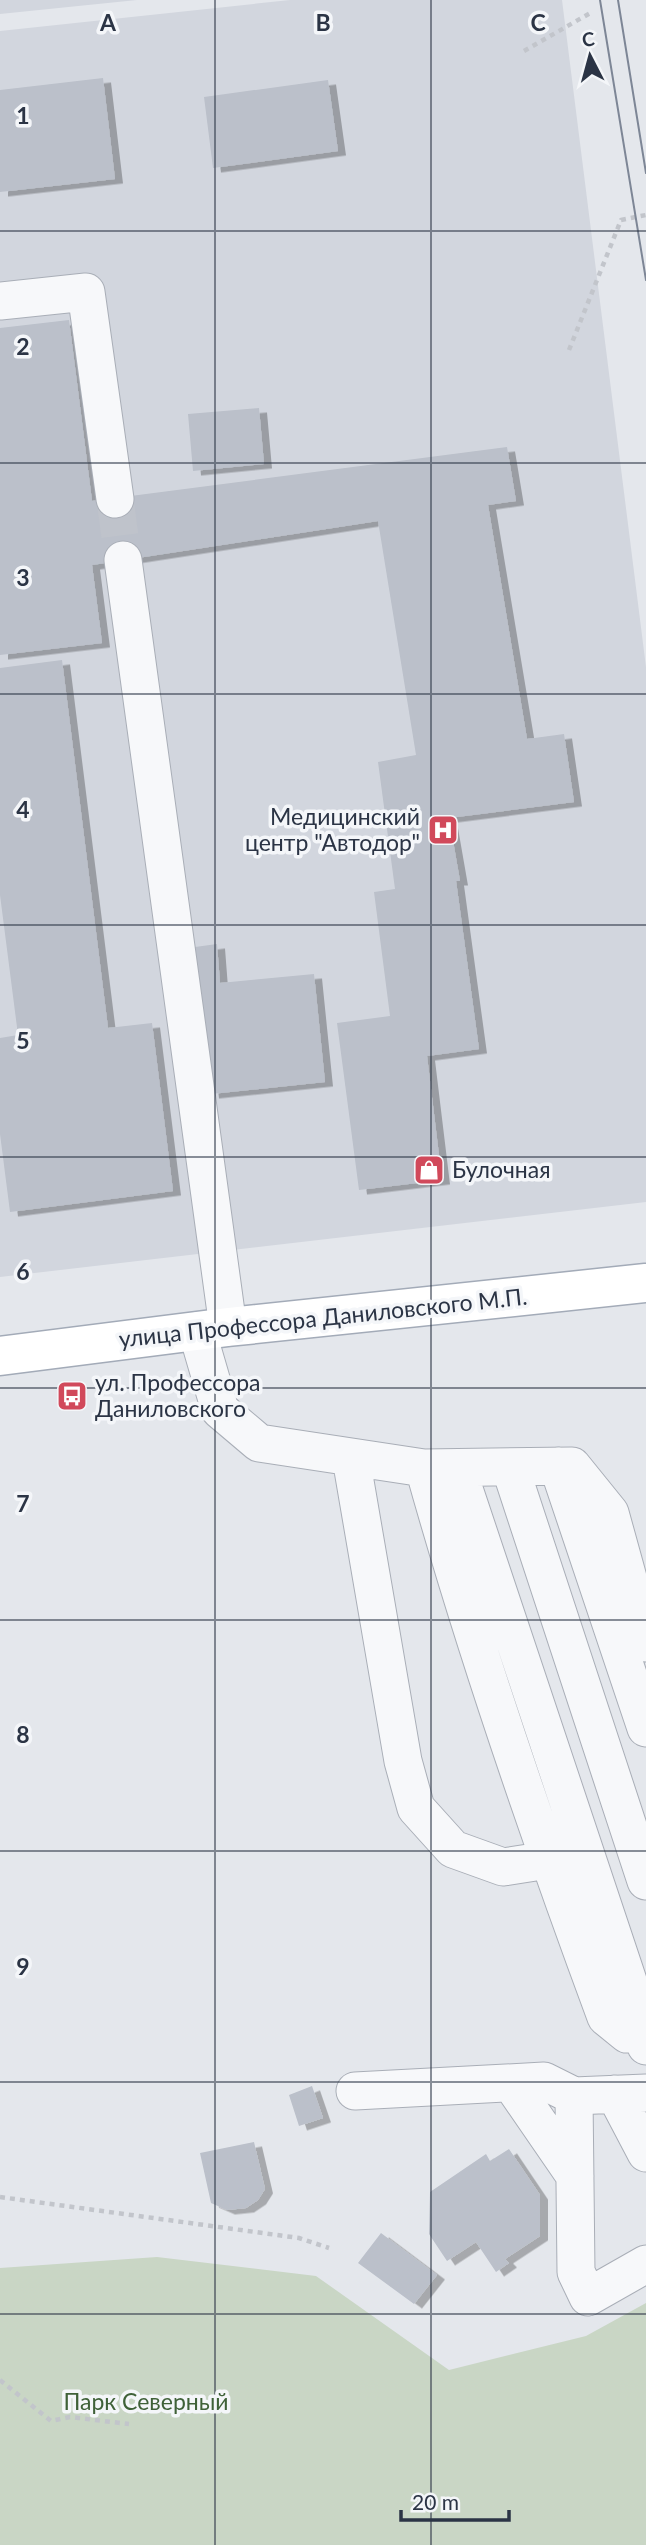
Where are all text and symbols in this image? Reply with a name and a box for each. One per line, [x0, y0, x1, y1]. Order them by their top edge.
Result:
text: A [99, 8, 117, 36]
text: B [315, 8, 331, 36]
text: C [530, 8, 546, 36]
north arrow [555, 21, 625, 91]
text: С [581, 26, 596, 51]
text: 1 [16, 101, 30, 129]
text: 2 [16, 332, 30, 360]
text: 3 [16, 563, 30, 591]
text: 4 [16, 795, 30, 823]
place label: Медицинский центр "Автодор" [245, 802, 420, 856]
hospital icon: Медицинский центр "Автодор" [426, 813, 460, 847]
text: 5 [16, 1026, 30, 1054]
shop icon: Булочная [412, 1153, 446, 1187]
place label: Булочная [452, 1155, 551, 1183]
text: 6 [16, 1257, 30, 1285]
street label: улица Профессора Даниловского М.П. [117, 1282, 528, 1352]
place label: ул. Профессора Даниловского [95, 1368, 261, 1422]
bus stop icon: ул. Профессора Даниловского [55, 1379, 89, 1413]
text: 7 [16, 1489, 30, 1517]
text: 8 [16, 1720, 30, 1748]
text: 9 [16, 1952, 30, 1980]
park label: Парк Северный [63, 2387, 229, 2415]
scale bar [401, 2478, 510, 2522]
text: 20 m [412, 2489, 459, 2514]

